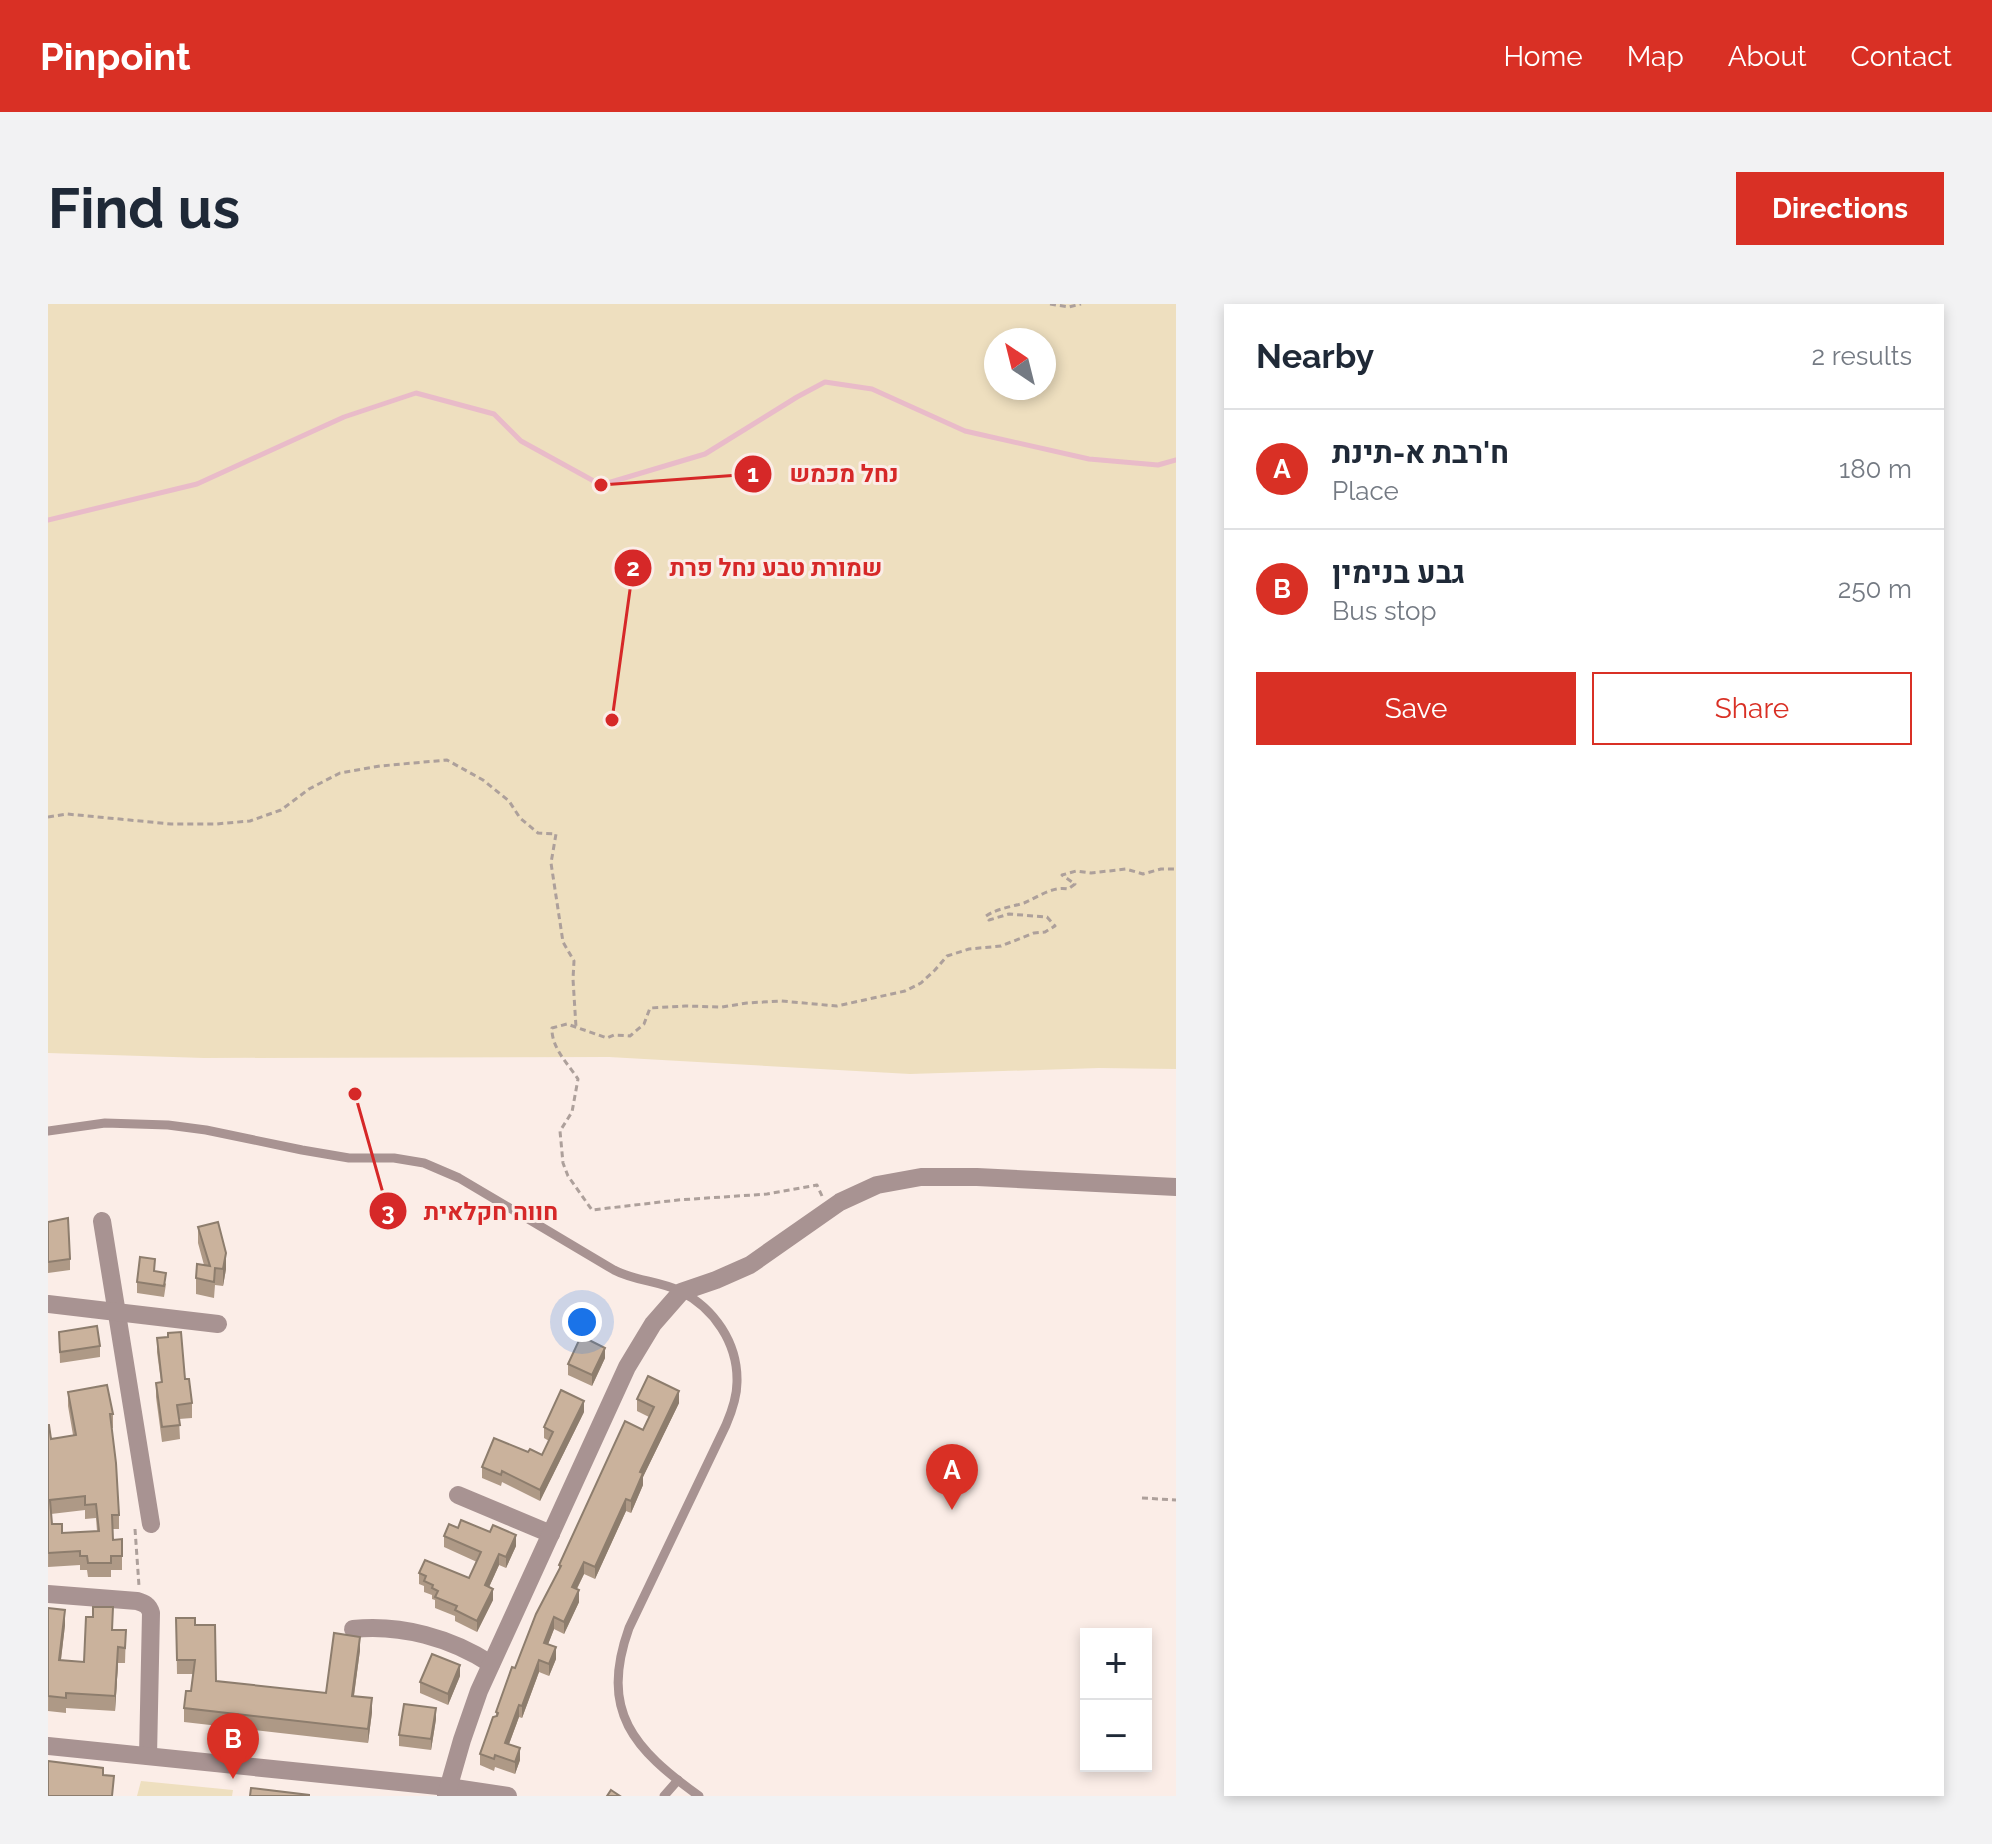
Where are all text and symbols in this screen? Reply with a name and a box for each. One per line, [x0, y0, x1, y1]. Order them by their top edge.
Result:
text: Pinpoint [40, 34, 191, 79]
text: Home [1503, 40, 1583, 73]
text: Map [1627, 40, 1684, 73]
text: About [1728, 40, 1807, 73]
text: Contact [1851, 40, 1952, 73]
button: Directions [1736, 172, 1944, 245]
text: Find us [48, 175, 240, 241]
north arrow [984, 328, 1056, 400]
text: Nearby [1256, 336, 1374, 376]
text: 2 results [1812, 341, 1912, 371]
text: ח'רבת א-תינת [1332, 435, 1509, 470]
callout: נחל מכמש [733, 450, 914, 498]
text: A [1273, 454, 1291, 484]
text: 180 m [1839, 454, 1912, 484]
text: 1 [747, 459, 759, 488]
text: נחל מכמש [789, 459, 899, 488]
text: Place [1332, 476, 1399, 506]
callout: שמורת טבע נחל פרת [613, 544, 898, 592]
text: 2 [626, 553, 640, 582]
text: שמורת טבע נחל פרת [670, 553, 882, 582]
text: גבע בנימין [1332, 555, 1465, 590]
text: B [1273, 574, 1291, 604]
text: 250 m [1838, 574, 1912, 604]
text: Bus stop [1332, 596, 1437, 626]
button: Save [1256, 672, 1576, 745]
button: Share [1592, 672, 1912, 745]
callout: חווה חקלאית [368, 1187, 574, 1235]
text: 3 [381, 1197, 395, 1226]
text: חווה חקלאית [424, 1197, 558, 1226]
your location [562, 1302, 602, 1342]
pin: A [926, 1444, 978, 1510]
map controls [1080, 1628, 1152, 1772]
button: + [1080, 1628, 1152, 1700]
button: − [1080, 1700, 1152, 1772]
pin: B [207, 1713, 259, 1779]

